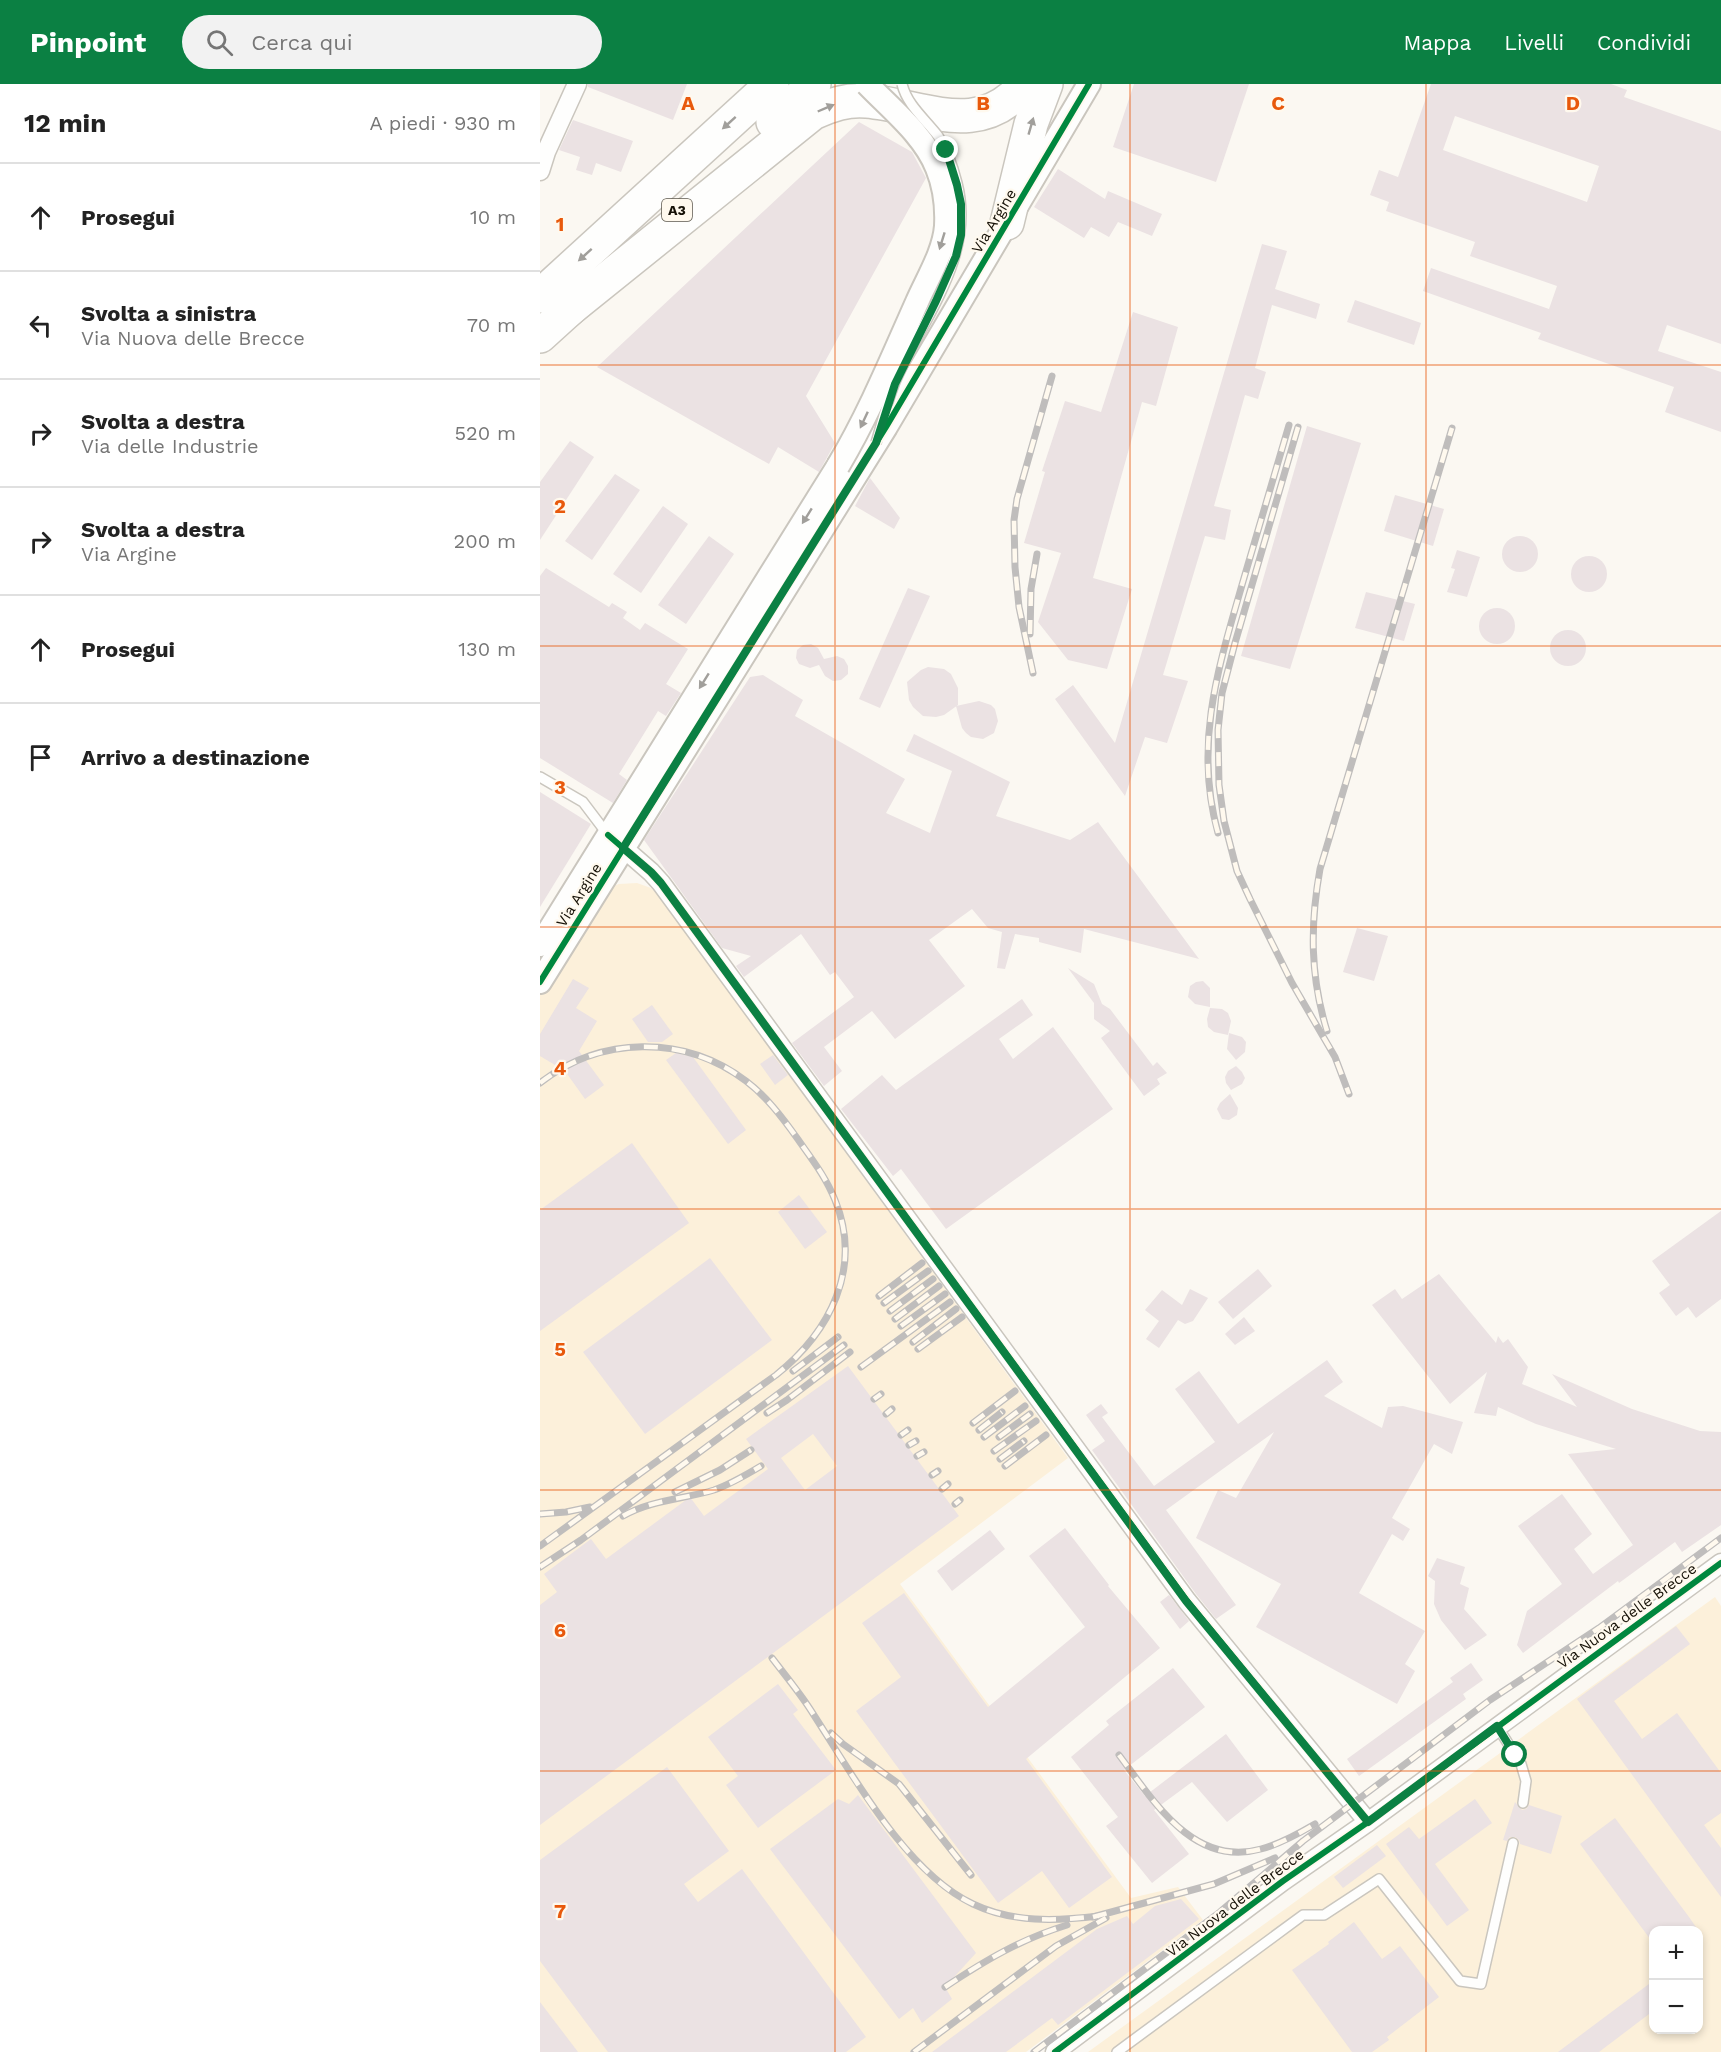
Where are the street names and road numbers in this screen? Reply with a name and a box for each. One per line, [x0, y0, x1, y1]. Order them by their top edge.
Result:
street label: Via Argine [968, 186, 1020, 256]
road number: A3 [662, 199, 692, 221]
street label: Via Argine [552, 860, 606, 930]
street label: Via Nuova delle Brecce [1554, 1559, 1700, 1673]
street label: Via Nuova delle Brecce [1163, 1845, 1307, 1961]

